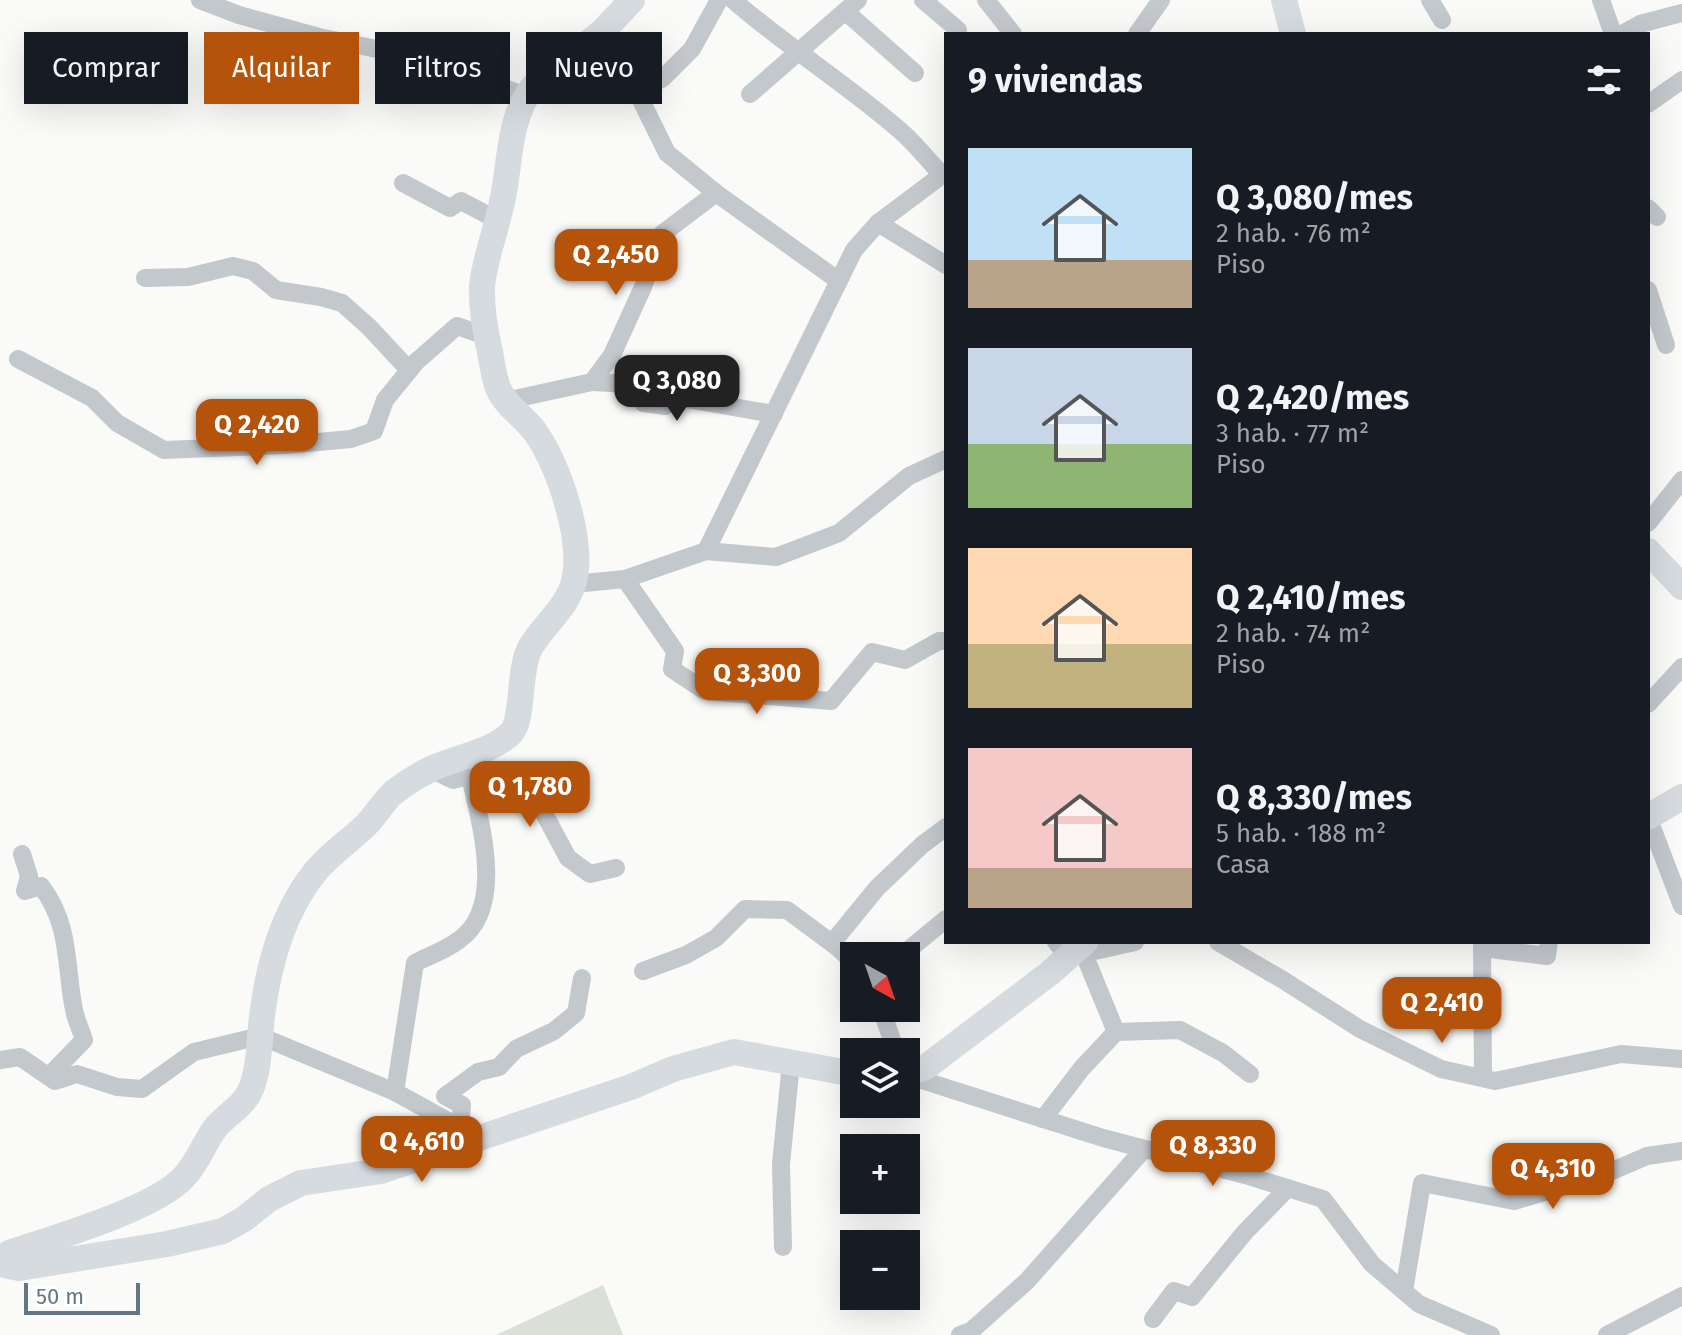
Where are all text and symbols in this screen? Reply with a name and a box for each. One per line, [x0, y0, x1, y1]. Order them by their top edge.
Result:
chip: Comprar [24, 32, 188, 104]
chip: Alquilar [204, 32, 359, 104]
chip: Filtros [375, 32, 510, 104]
chip: Nuevo [526, 32, 662, 104]
icon: filters [1582, 58, 1626, 102]
text: 9 viviendas [968, 60, 1143, 101]
text: Q 3,080/mes [1216, 177, 1413, 218]
icon: home [1032, 180, 1128, 276]
text: 2 hab. · 76 m² [1216, 218, 1371, 249]
pin: Q 2,450 [542, 229, 690, 297]
text: Q 2,450 [573, 239, 659, 270]
text: Piso [1216, 249, 1266, 280]
pin: Q 3,080 [603, 355, 751, 423]
text: Q 3,080 [632, 365, 722, 396]
text: Q 2,420/mes [1216, 377, 1409, 418]
icon: home [1032, 380, 1128, 476]
pin: Q 2,420 [183, 399, 331, 467]
text: Q 2,420 [214, 409, 300, 440]
text: 3 hab. · 77 m² [1216, 418, 1369, 449]
text: Piso [1216, 449, 1266, 480]
text: Q 2,410/mes [1216, 577, 1406, 618]
icon: home [1032, 580, 1128, 676]
text: 2 hab. · 74 m² [1216, 618, 1370, 649]
pin: Q 3,300 [683, 648, 831, 716]
text: Piso [1216, 649, 1266, 680]
text: Q 3,300 [713, 658, 801, 689]
pin: Q 1,780 [456, 761, 604, 829]
text: Q 1,780 [488, 771, 572, 802]
text: Q 8,330/mes [1216, 777, 1412, 818]
icon: home [1032, 780, 1128, 876]
text: 5 hab. · 188 m² [1216, 818, 1386, 849]
text: Casa [1216, 849, 1270, 880]
north arrow [840, 942, 920, 1022]
map controls [840, 942, 920, 1310]
pin: Q 2,410 [1368, 977, 1516, 1045]
text: Q 2,410 [1400, 987, 1484, 1018]
button: layers [840, 1038, 920, 1118]
pin: Q 4,610 [348, 1116, 496, 1184]
pin: Q 8,330 [1139, 1120, 1287, 1188]
text: Q 4,610 [379, 1126, 465, 1157]
text: Q 8,330 [1169, 1130, 1257, 1161]
button: + [840, 1134, 920, 1214]
pin: Q 4,310 [1479, 1143, 1627, 1211]
text: Q 4,310 [1510, 1153, 1596, 1184]
button: − [840, 1230, 920, 1310]
scale bar [24, 1279, 140, 1315]
text: 50 m [36, 1283, 84, 1310]

